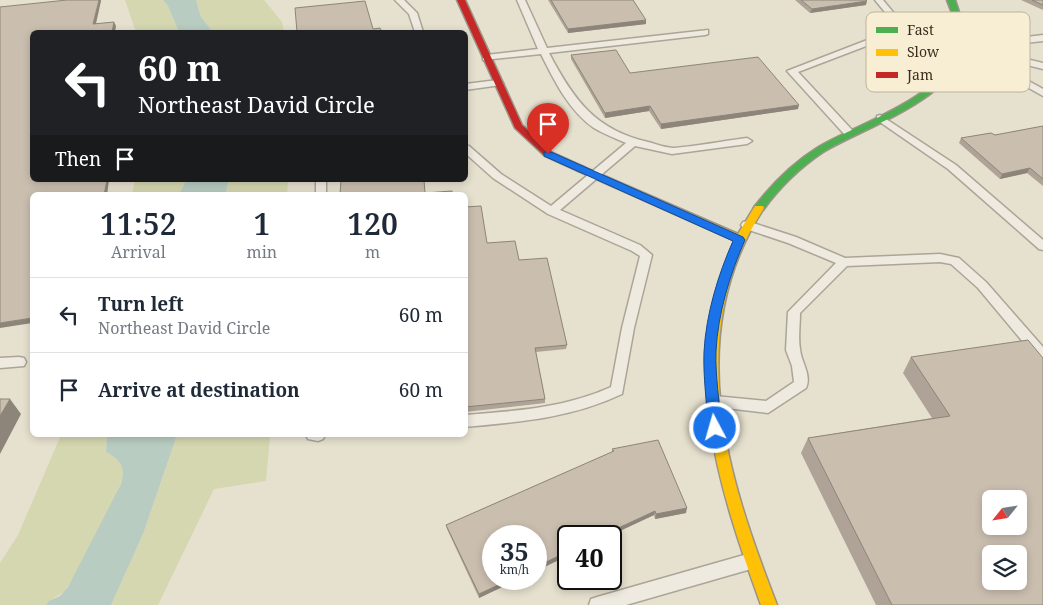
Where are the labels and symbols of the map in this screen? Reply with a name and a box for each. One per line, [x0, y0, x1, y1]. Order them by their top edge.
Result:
legend [866, 12, 1030, 92]
text: Fast [907, 20, 934, 39]
text: Slow [907, 42, 940, 61]
text: Jam [906, 65, 933, 84]
pin [527, 103, 569, 154]
position arrow [688, 401, 740, 453]
north arrow [982, 490, 1028, 535]
speed limit sign: 40 [557, 525, 622, 590]

